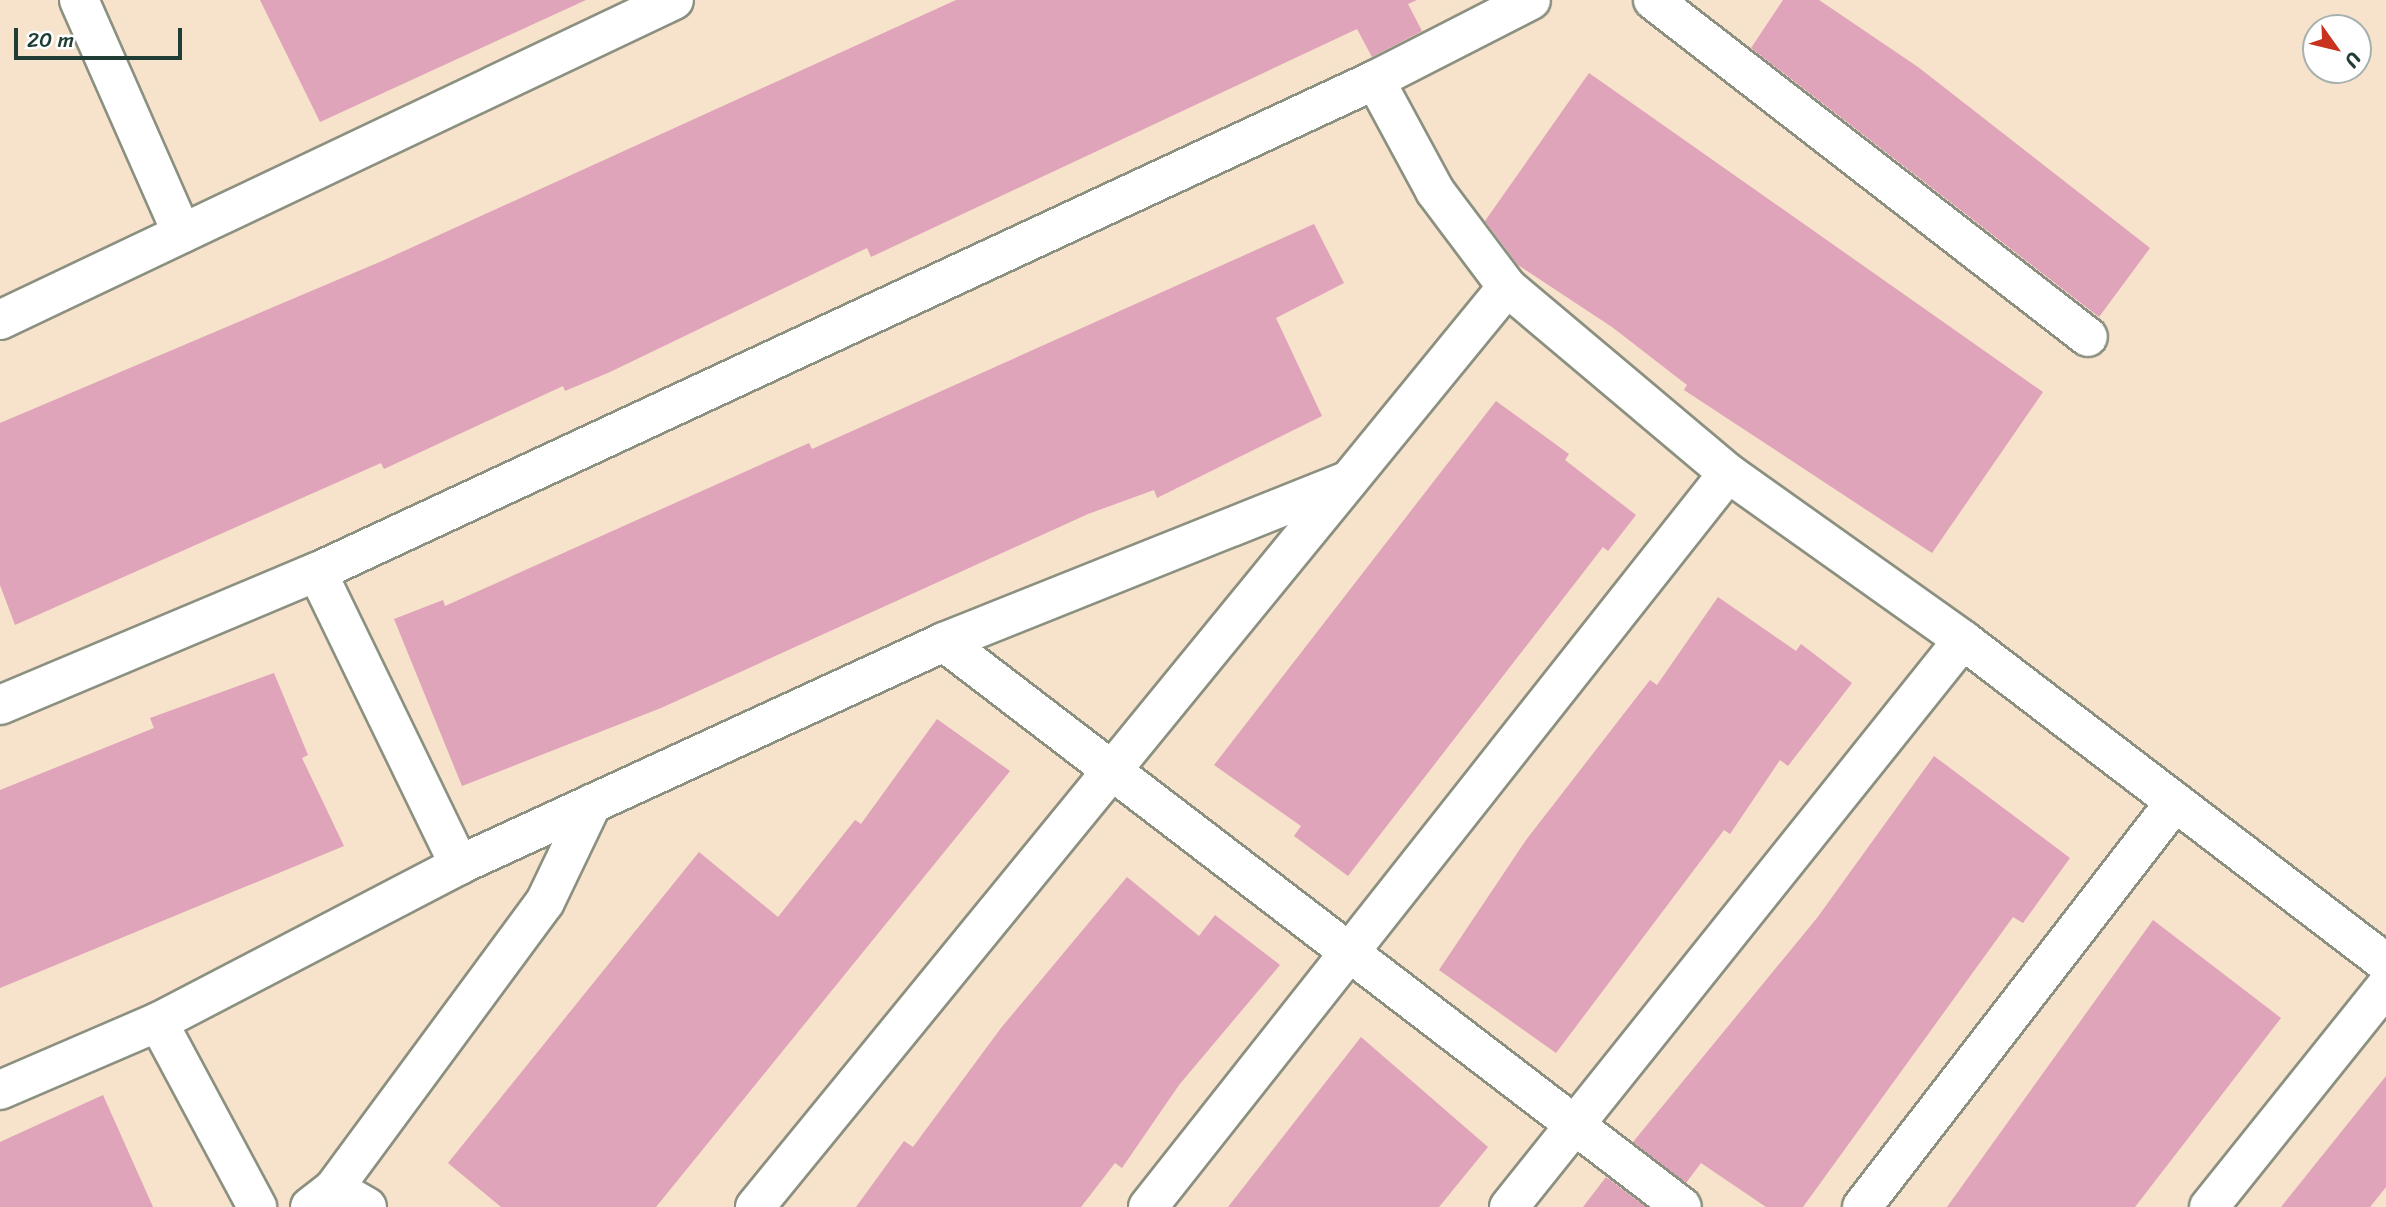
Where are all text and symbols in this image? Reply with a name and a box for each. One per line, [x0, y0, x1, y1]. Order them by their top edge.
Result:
scale bar [18, 14, 186, 58]
north arrow [2302, 14, 2372, 84]
text: 20 m [27, 21, 74, 59]
text: U [2336, 45, 2370, 74]

